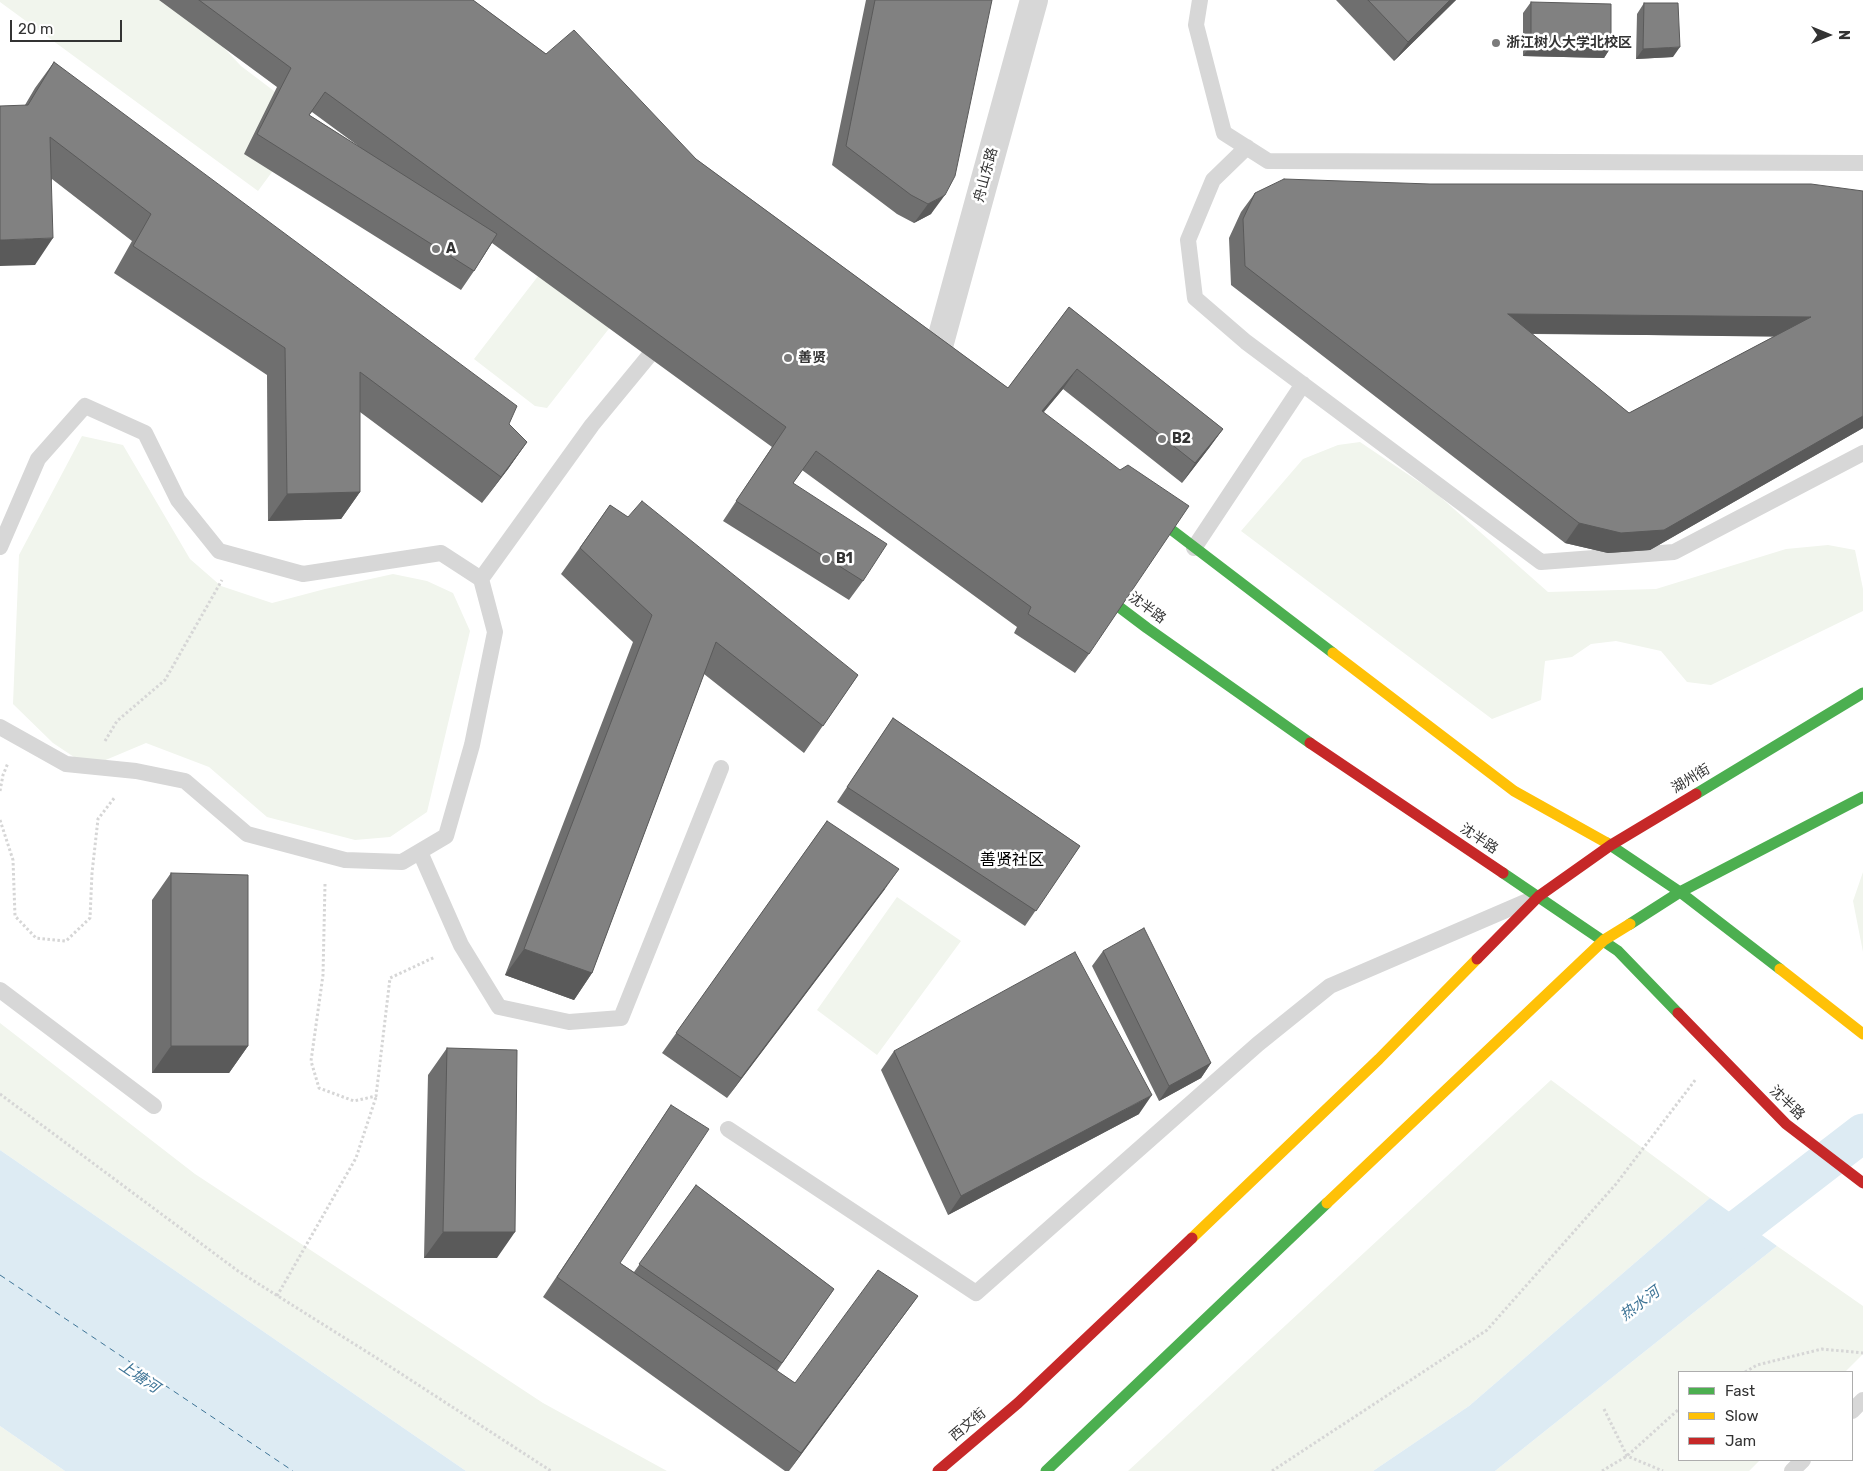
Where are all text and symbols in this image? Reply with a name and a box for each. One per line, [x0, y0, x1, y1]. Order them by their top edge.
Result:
scale bar [12, 10, 125, 42]
north arrow [1803, 10, 1853, 60]
text: 20 m [18, 20, 53, 38]
text: N [1835, 30, 1852, 40]
place label: 浙江树人大学北校区 [1506, 35, 1632, 51]
marker: 浙江树人大学北校区 [1490, 37, 1502, 49]
street label: 舟山东路 [971, 146, 1001, 204]
place label: A [446, 241, 456, 257]
marker: A [430, 243, 442, 255]
place label: 善贤 [798, 350, 826, 366]
marker: 善贤 [782, 352, 794, 364]
place label: B2 [1172, 431, 1191, 447]
marker: B2 [1156, 433, 1168, 445]
place label: B1 [836, 551, 853, 567]
marker: B1 [820, 553, 832, 565]
street label: 沈半路 [1125, 589, 1169, 627]
street label: 湖州街 [1669, 761, 1713, 797]
street label: 沈半路 [1457, 820, 1501, 858]
district label: 善贤社区 [980, 850, 1044, 870]
street label: 沈半路 [1766, 1082, 1808, 1124]
water label: 热水河 [1617, 1283, 1663, 1325]
water label: 上塘河 [115, 1357, 163, 1397]
legend [1678, 1371, 1853, 1461]
text: Fast [1725, 1382, 1755, 1400]
street label: 西文街 [947, 1405, 989, 1445]
text: Slow [1725, 1407, 1758, 1425]
text: Jam [1725, 1432, 1756, 1450]

